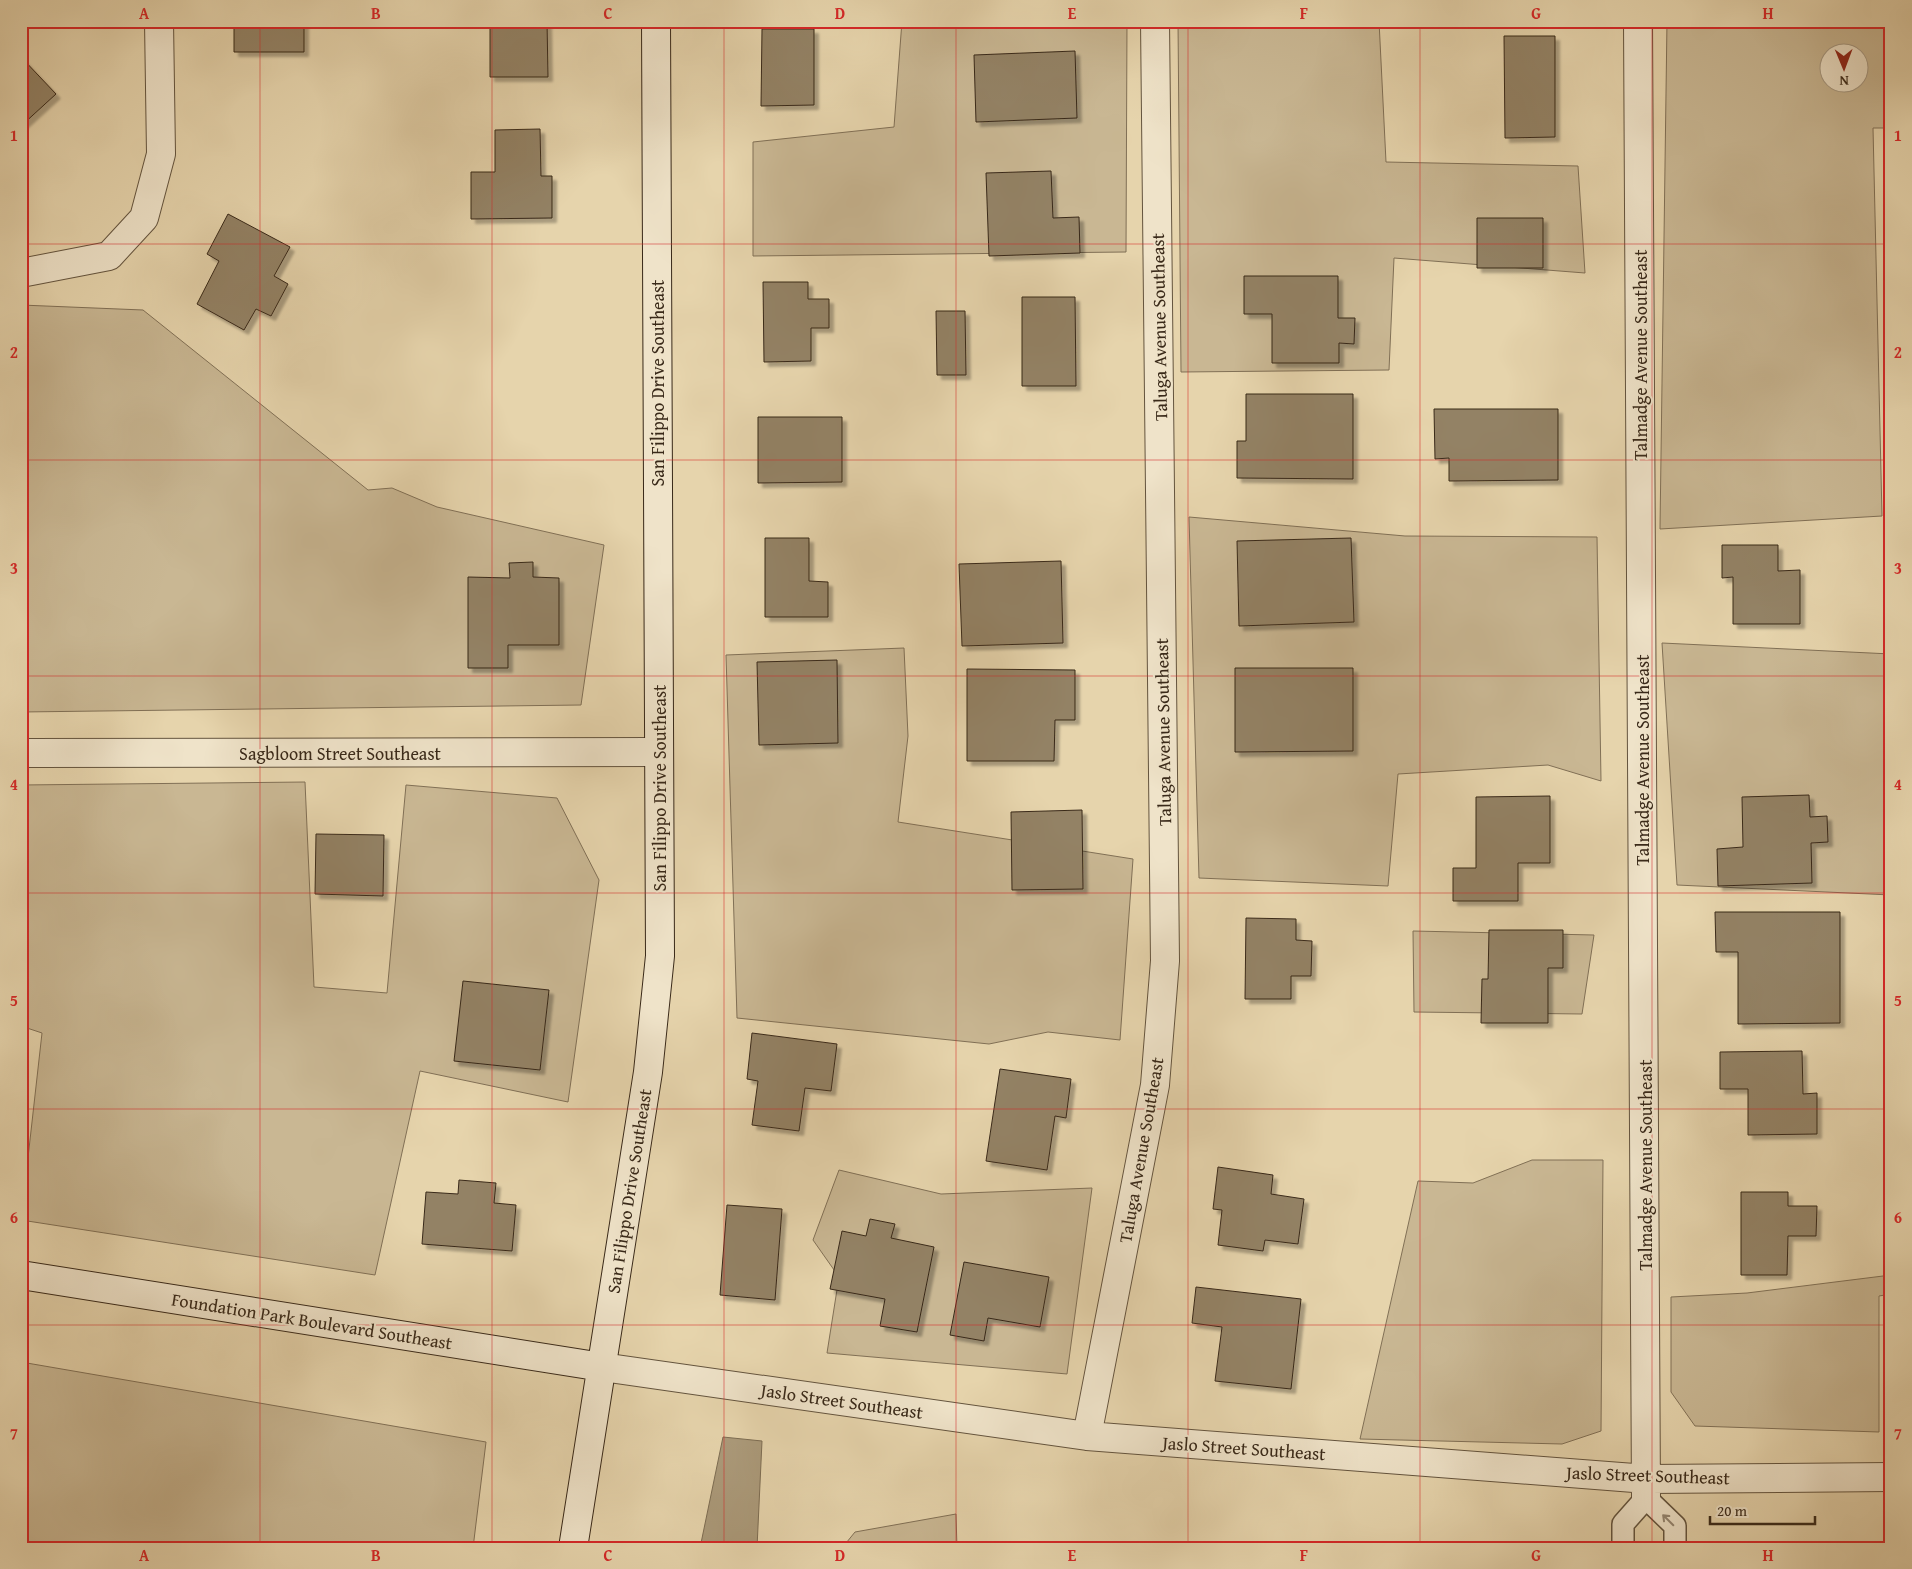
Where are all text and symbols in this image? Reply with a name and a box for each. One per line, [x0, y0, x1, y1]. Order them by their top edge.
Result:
text: A [139, 1, 150, 25]
text: B [371, 1, 381, 25]
text: C [603, 1, 613, 25]
text: D [835, 1, 845, 25]
text: E [1068, 1, 1077, 25]
text: F [1300, 1, 1308, 25]
text: G [1531, 1, 1541, 25]
text: H [1762, 1, 1774, 25]
north arrow [1820, 42, 1870, 92]
text: N [1839, 71, 1849, 91]
text: 1 [10, 123, 18, 147]
text: 1 [1894, 123, 1902, 147]
street label: Taluga Avenue Southeast [1144, 232, 1174, 421]
street label: Talmadge Avenue Southeast [1627, 249, 1654, 461]
street label: San Filippo Drive Southeast [644, 279, 671, 486]
text: 2 [10, 340, 18, 364]
text: 2 [1894, 340, 1902, 364]
text: 3 [10, 556, 18, 580]
text: 3 [1894, 556, 1902, 580]
street label: Taluga Avenue Southeast [1148, 637, 1178, 826]
street label: Talmadge Avenue Southeast [1629, 654, 1656, 866]
street label: San Filippo Drive Southeast [646, 684, 673, 891]
street label: Sagbloom Street Southeast [239, 740, 442, 767]
text: 4 [10, 772, 18, 796]
text: 4 [1894, 772, 1902, 796]
text: 5 [10, 988, 18, 1012]
text: 5 [1894, 988, 1902, 1012]
street label: Taluga Avenue Southeast [1111, 1054, 1171, 1245]
street label: Talmadge Avenue Southeast [1632, 1059, 1659, 1271]
street label: San Filippo Drive Southeast [599, 1086, 659, 1295]
text: 6 [10, 1205, 18, 1229]
text: 6 [1894, 1205, 1902, 1229]
street label: Foundation Park Boulevard Southeast [170, 1285, 455, 1357]
street label: Jaslo Street Southeast [757, 1376, 926, 1426]
text: 7 [10, 1421, 18, 1445]
text: 7 [1894, 1421, 1902, 1445]
street label: Jaslo Street Southeast [1159, 1429, 1327, 1467]
street label: Jaslo Street Southeast [1564, 1459, 1731, 1491]
scale bar [1710, 1494, 1814, 1526]
text: 20 m [1717, 1500, 1748, 1521]
one-way arrow [1662, 1514, 1675, 1526]
text: A [139, 1543, 150, 1567]
text: B [371, 1543, 381, 1567]
text: C [603, 1543, 613, 1567]
text: D [835, 1543, 845, 1567]
text: E [1068, 1543, 1077, 1567]
text: F [1300, 1543, 1308, 1567]
text: G [1531, 1543, 1541, 1567]
text: H [1762, 1543, 1774, 1567]

